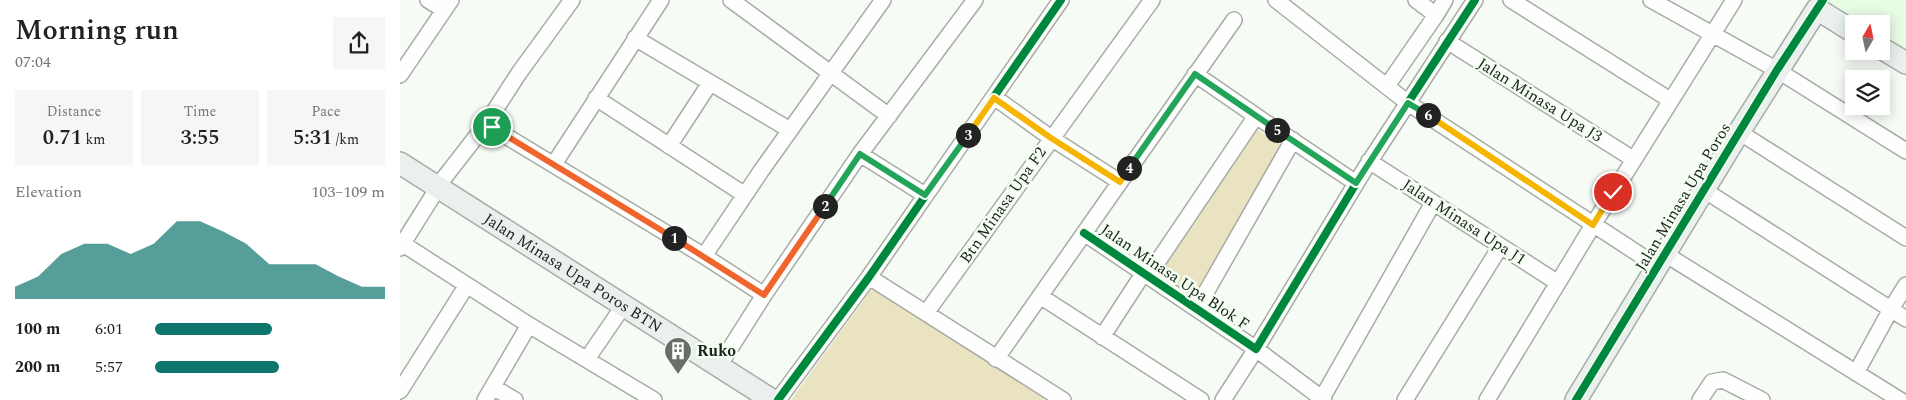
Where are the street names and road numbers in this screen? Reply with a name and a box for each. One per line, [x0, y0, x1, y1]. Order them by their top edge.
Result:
street label: Jalan Minasa Upa J3 [1473, 52, 1607, 148]
street label: Jalan Minasa Upa Poros [1629, 118, 1737, 276]
street label: Btn Minasa Upa F2 [954, 142, 1052, 268]
street label: Jalan Minasa Upa J1 [1397, 173, 1531, 271]
street label: Jalan Minasa Upa Poros BTN [479, 207, 667, 339]
street label: Jalan Minasa Upa Blok F [1096, 218, 1254, 336]

